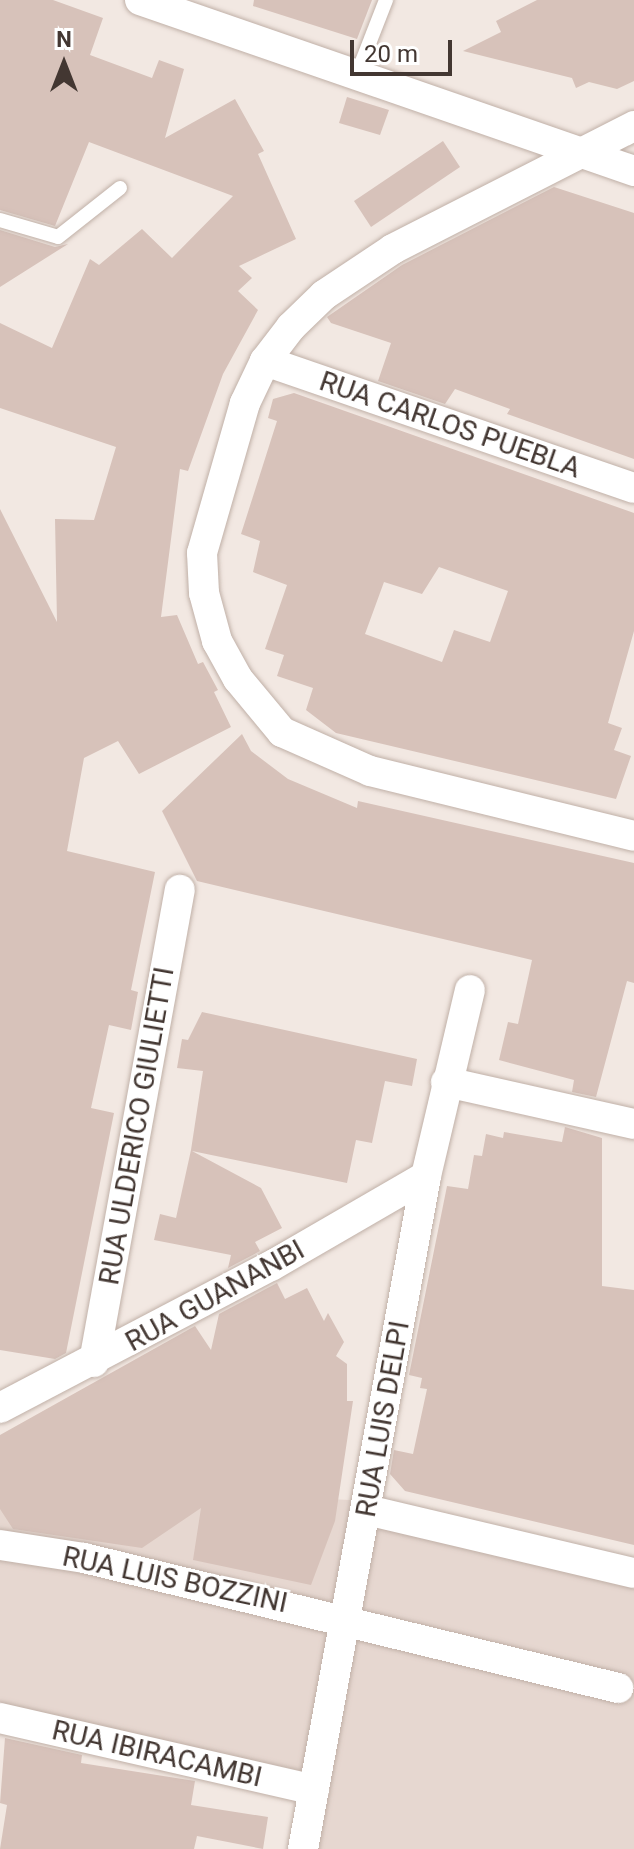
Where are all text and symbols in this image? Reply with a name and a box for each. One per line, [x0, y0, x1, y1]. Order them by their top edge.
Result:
north arrow [24, 24, 104, 104]
scale bar [354, 24, 456, 74]
text: N [56, 27, 72, 52]
text: 20 m [364, 40, 418, 68]
street label: RUA CARLOS PUEBLA [315, 365, 585, 485]
street label: RUA ULDERICO GIULIETTI [92, 964, 182, 1288]
street label: RUA GUANANBI [120, 1233, 310, 1359]
street label: RUA LUIS DELPI [349, 1318, 417, 1520]
street label: RUA LUIS BOZZINI [59, 1540, 291, 1620]
street label: RUA IBIRACAMBI [49, 1714, 265, 1794]

